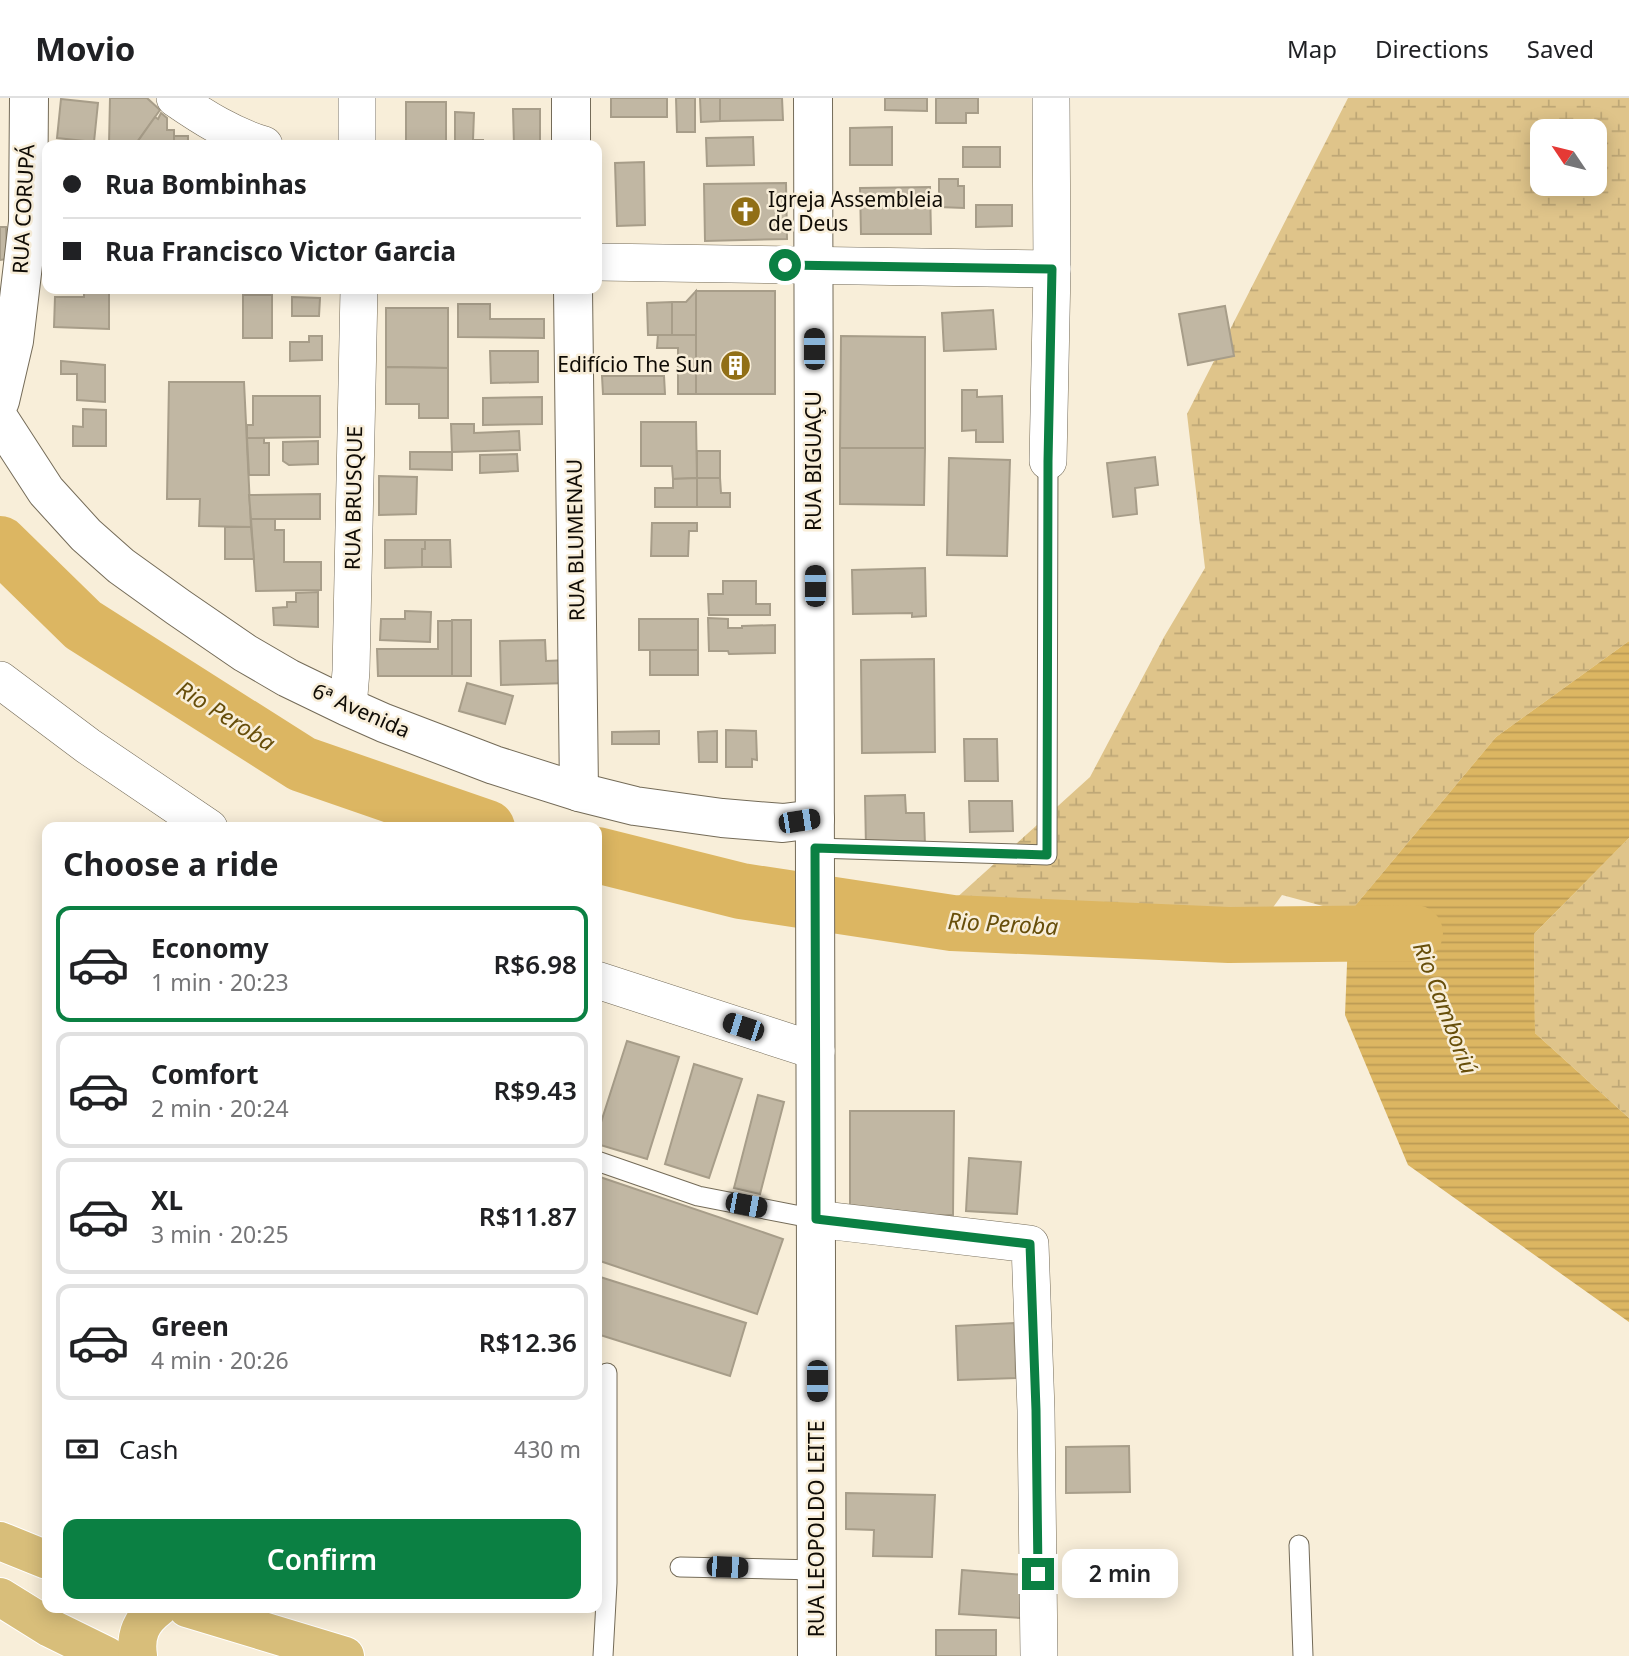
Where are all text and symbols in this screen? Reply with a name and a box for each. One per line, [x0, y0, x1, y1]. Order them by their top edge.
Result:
text: Movio [35, 26, 135, 71]
text: Map [1287, 32, 1337, 65]
text: Directions [1375, 32, 1489, 65]
text: Saved [1527, 32, 1594, 65]
north arrow [1530, 119, 1606, 196]
map controls [1530, 119, 1607, 196]
street label: RUA CORUPÁ [6, 143, 40, 275]
text: Rua Bombinhas [105, 166, 307, 202]
place label: Igreja Assembleia de Deus [768, 185, 943, 237]
church icon: Igreja Assembleia de Deus [728, 195, 762, 229]
text: Rua Francisco Victor Garcia [105, 233, 456, 269]
route start [769, 249, 801, 281]
car [804, 328, 825, 370]
building icon: Edifício The Sun [719, 348, 753, 382]
place label: Edifício The Sun [557, 350, 713, 378]
street label: RUA BIGUAÇU [799, 391, 827, 531]
street label: RUA BRUSQUE [338, 426, 368, 570]
street label: RUA BLUMENAU [560, 459, 590, 621]
car [805, 565, 826, 607]
water label: Rio Peroba [171, 672, 282, 758]
street label: 6ª Avenida [308, 676, 415, 744]
car [777, 807, 822, 835]
text: Choose a ride [63, 842, 279, 885]
water label: Rio Peroba [947, 904, 1059, 942]
text: Economy [151, 930, 269, 966]
icon: car [67, 933, 130, 996]
water label: Rio Camboriú [1406, 937, 1486, 1078]
text: R$6.98 [494, 946, 577, 982]
text: 1 min · 20:23 [151, 966, 289, 998]
car [720, 1011, 767, 1043]
text: Comfort [151, 1056, 259, 1092]
icon: car [67, 1059, 130, 1122]
text: R$9.43 [494, 1072, 577, 1108]
text: 2 min · 20:24 [151, 1092, 289, 1124]
text: XL [151, 1182, 183, 1218]
icon: car [67, 1185, 130, 1248]
car [724, 1191, 769, 1219]
text: R$11.87 [479, 1198, 577, 1234]
text: 3 min · 20:25 [151, 1218, 289, 1250]
text: Green [151, 1308, 229, 1344]
icon: car [67, 1311, 130, 1374]
text: R$12.36 [479, 1324, 577, 1360]
text: 4 min · 20:26 [151, 1344, 289, 1376]
car [807, 1360, 828, 1402]
street label: RUA LEOPOLDO LEITE [802, 1421, 830, 1637]
icon: cash [63, 1430, 101, 1468]
text: Cash [119, 1431, 179, 1467]
text: 430 m [514, 1433, 581, 1465]
button: Confirm [63, 1519, 581, 1599]
callout: 2 min [1062, 1550, 1178, 1598]
car [706, 1556, 749, 1578]
text: 2 min [1089, 1557, 1151, 1589]
route end [1022, 1558, 1054, 1590]

